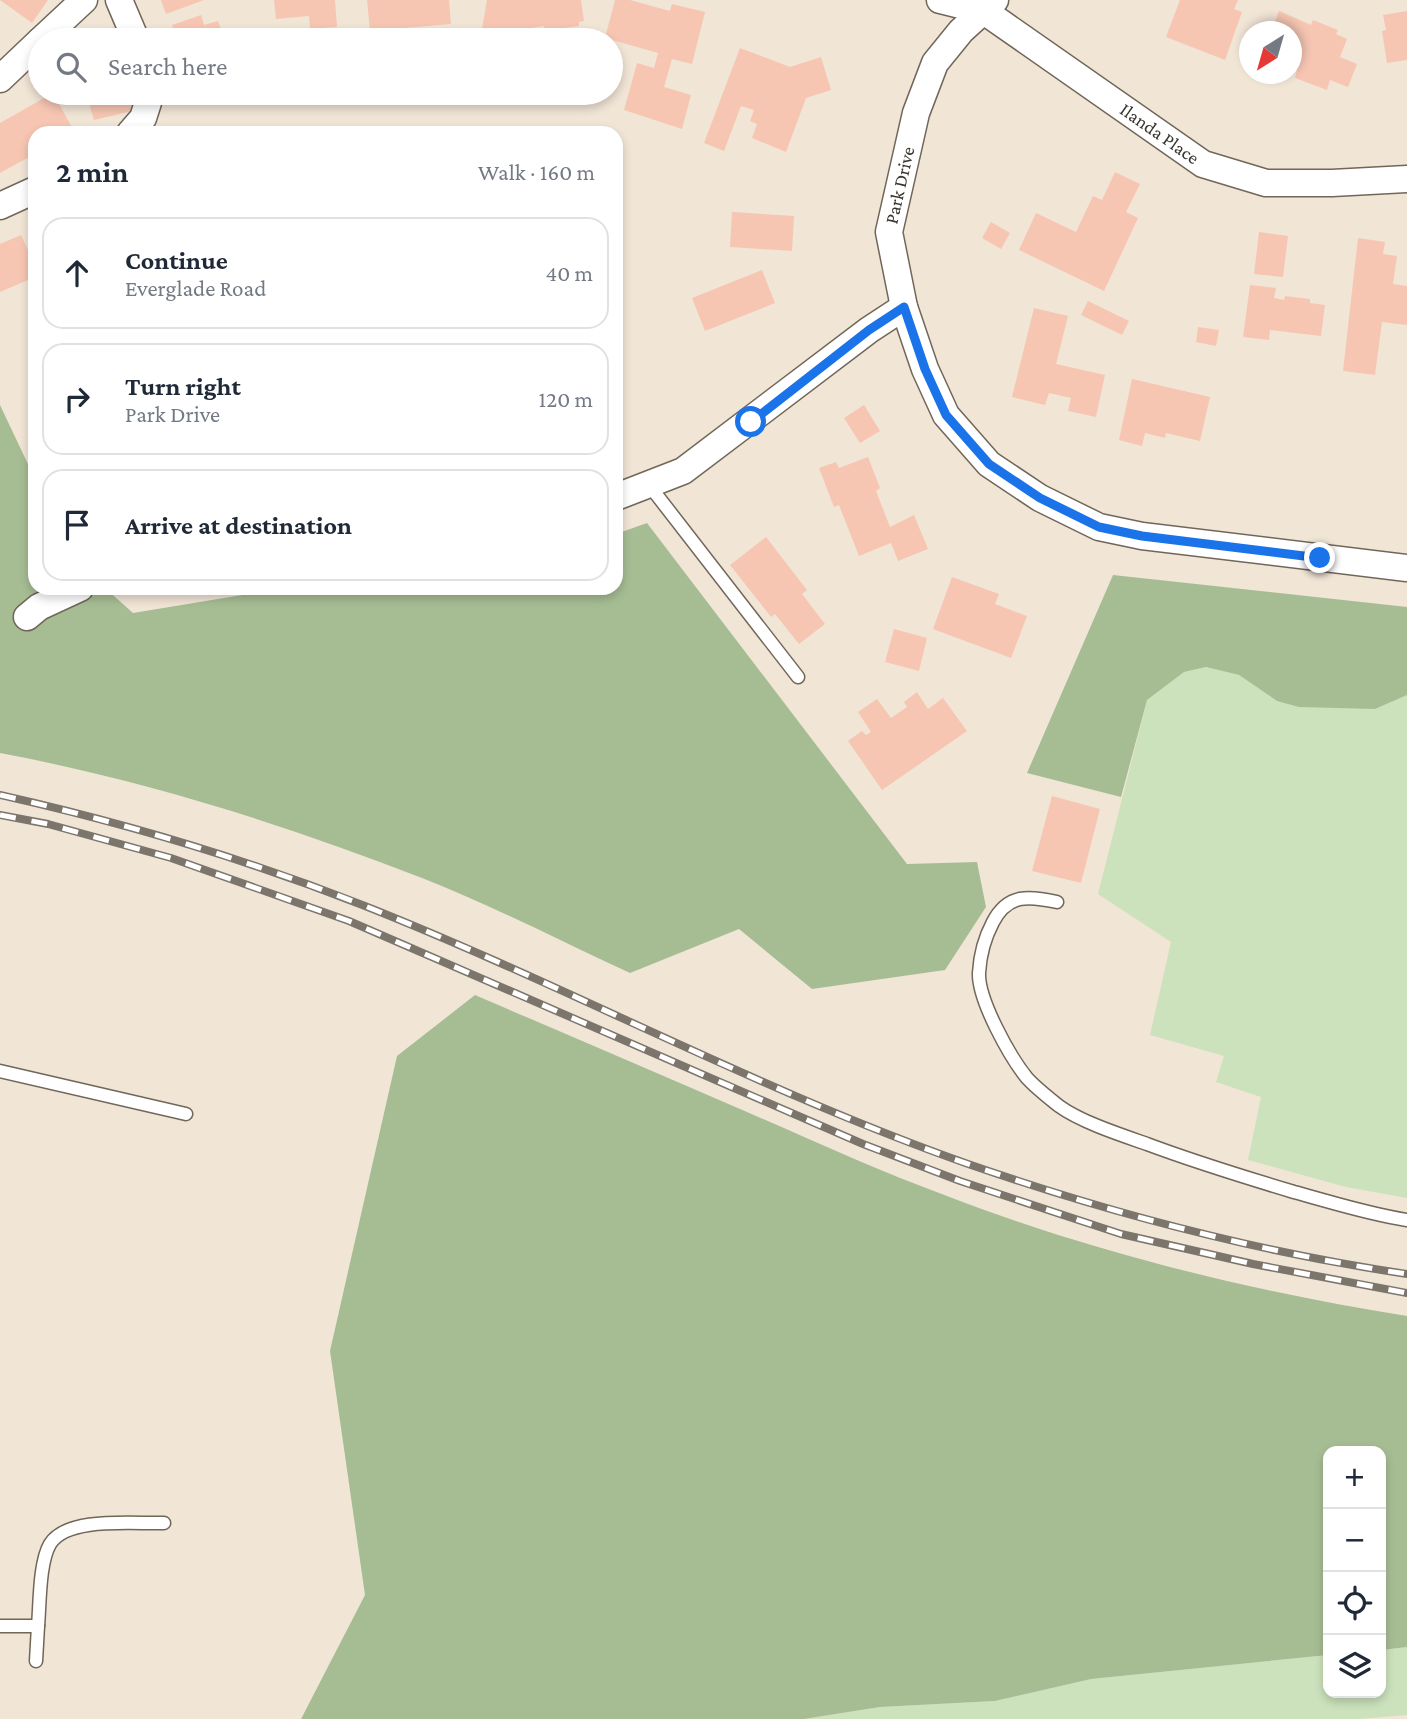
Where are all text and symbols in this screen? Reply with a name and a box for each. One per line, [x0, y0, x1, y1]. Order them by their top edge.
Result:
north arrow [1239, 21, 1302, 84]
search box [28, 28, 623, 105]
icon: search [52, 48, 90, 86]
text: Search here [108, 52, 227, 81]
street label: Ilanda Place [1116, 99, 1203, 168]
street label: Park Drive [880, 144, 919, 226]
text: 2 min [56, 155, 128, 188]
text: Walk · 160 m [478, 159, 595, 185]
text: Continue [125, 246, 228, 275]
icon: ahead [58, 254, 96, 292]
text: 40 m [545, 260, 593, 286]
text: Everglade Road [125, 275, 266, 301]
text: Turn right [125, 372, 241, 401]
icon: right [58, 380, 96, 418]
text: 120 m [539, 386, 593, 412]
text: Park Drive [125, 401, 220, 427]
route start [735, 406, 766, 437]
icon: arrive [58, 506, 96, 544]
text: Arrive at destination [125, 511, 352, 540]
route end [1304, 542, 1335, 573]
map controls [1323, 1446, 1386, 1698]
button: + [1323, 1446, 1386, 1509]
button: − [1323, 1509, 1386, 1572]
button: locate [1323, 1572, 1386, 1635]
button: layers [1323, 1635, 1386, 1698]

